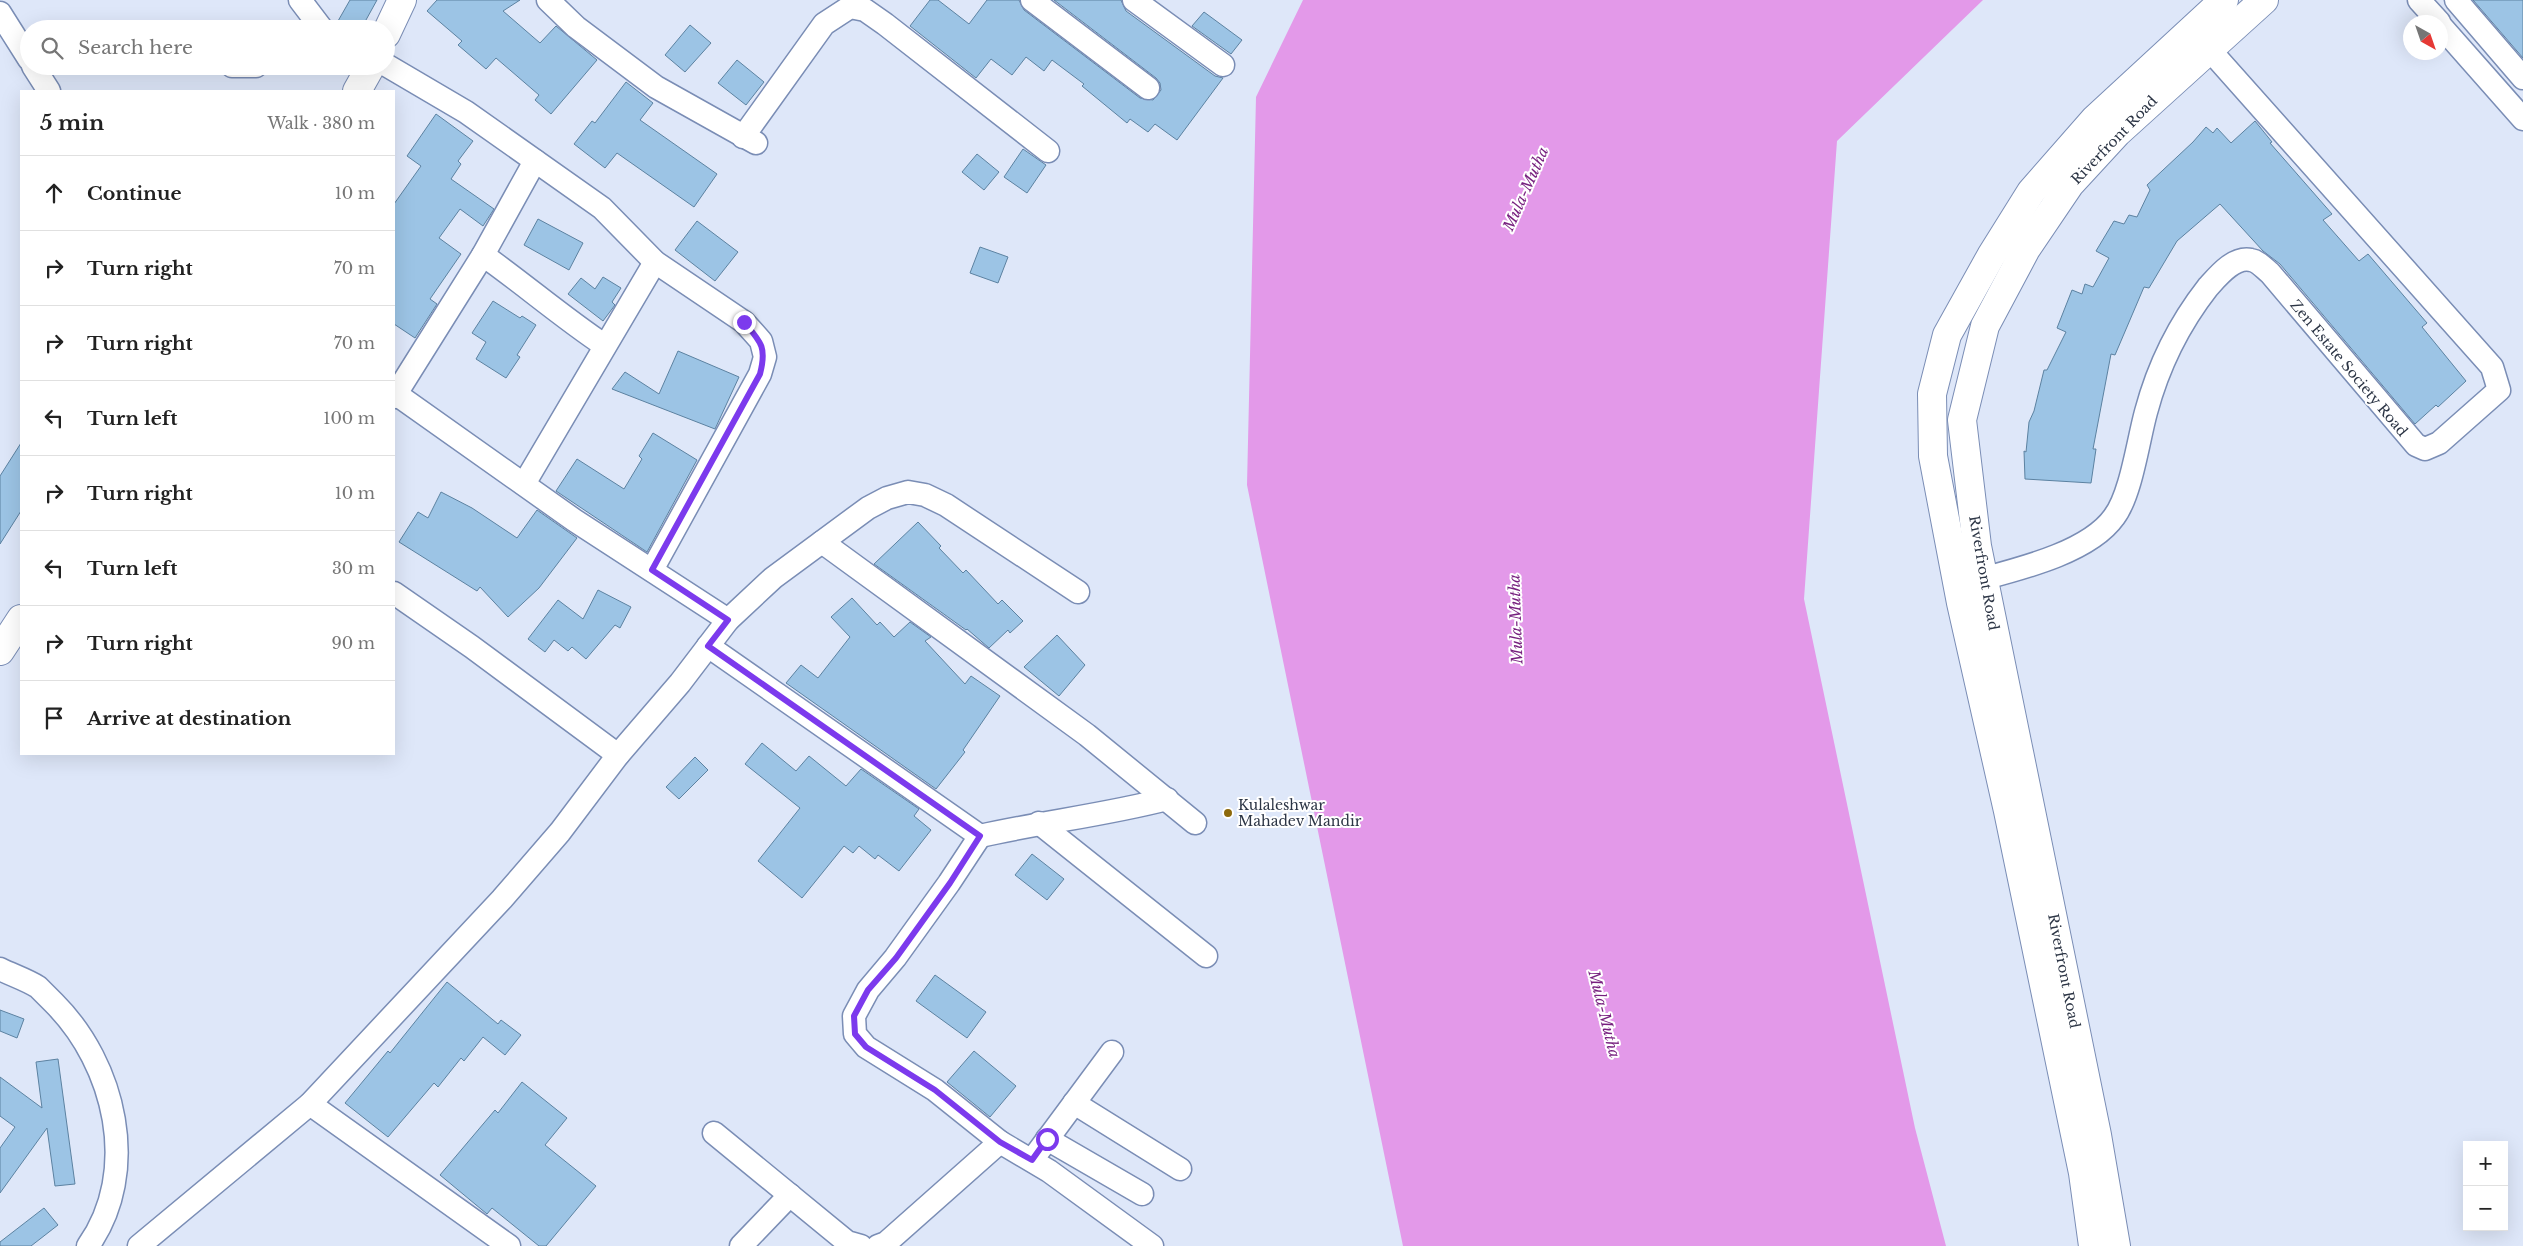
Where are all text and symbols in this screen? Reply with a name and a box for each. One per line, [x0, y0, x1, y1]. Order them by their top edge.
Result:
north arrow [2403, 15, 2448, 60]
search box [20, 20, 395, 75]
icon: search [38, 34, 66, 62]
text: Search here [78, 36, 193, 59]
street label: Riverfront Road [2067, 92, 2161, 188]
text: 5 min [40, 110, 104, 136]
text: Walk · 380 m [267, 113, 375, 133]
water label: Mula-Mutha [1498, 144, 1552, 235]
icon: ahead [40, 179, 68, 207]
text: Continue [87, 182, 182, 205]
text: 10 m [335, 183, 375, 203]
icon: right [40, 254, 68, 282]
text: Turn right [87, 257, 193, 280]
text: 70 m [334, 258, 375, 278]
street label: Zen Estate Society Road [2287, 296, 2412, 440]
route end [733, 311, 756, 334]
icon: right [40, 329, 68, 357]
text: Turn right [87, 332, 193, 355]
text: 70 m [334, 333, 375, 353]
icon: left [40, 404, 68, 432]
text: Turn left [87, 407, 178, 430]
text: 100 m [323, 408, 375, 428]
icon: right [40, 479, 68, 507]
text: Turn right [87, 482, 193, 505]
text: 10 m [335, 483, 375, 503]
street label: Riverfront Road [1965, 514, 2003, 632]
icon: left [40, 554, 68, 582]
text: Turn left [87, 557, 178, 580]
text: 30 m [332, 558, 375, 578]
water label: Mula-Mutha [1504, 574, 1527, 665]
icon: right [40, 629, 68, 657]
text: Turn right [87, 632, 193, 655]
text: 90 m [332, 633, 375, 653]
icon: arrive [40, 704, 68, 732]
text: Arrive at destination [87, 707, 291, 730]
place label: Kulaleshwar Mahadev Mandir [1238, 796, 1362, 830]
marker: Kulaleshwar Mahadev Mandir [1222, 807, 1234, 819]
street label: Riverfront Road [2044, 912, 2084, 1030]
water label: Mula-Mutha [1584, 967, 1625, 1060]
route start [1036, 1128, 1059, 1151]
map controls [2463, 1141, 2508, 1231]
button: + [2463, 1141, 2508, 1186]
button: − [2463, 1186, 2508, 1231]

